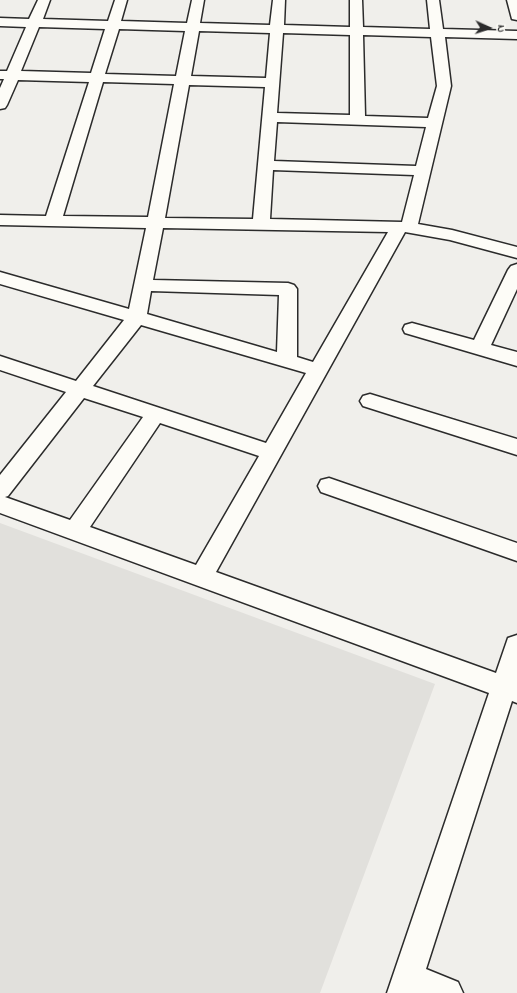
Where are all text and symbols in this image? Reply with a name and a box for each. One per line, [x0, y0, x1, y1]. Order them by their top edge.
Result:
north arrow [469, 8, 509, 48]
text: N [493, 24, 509, 33]

